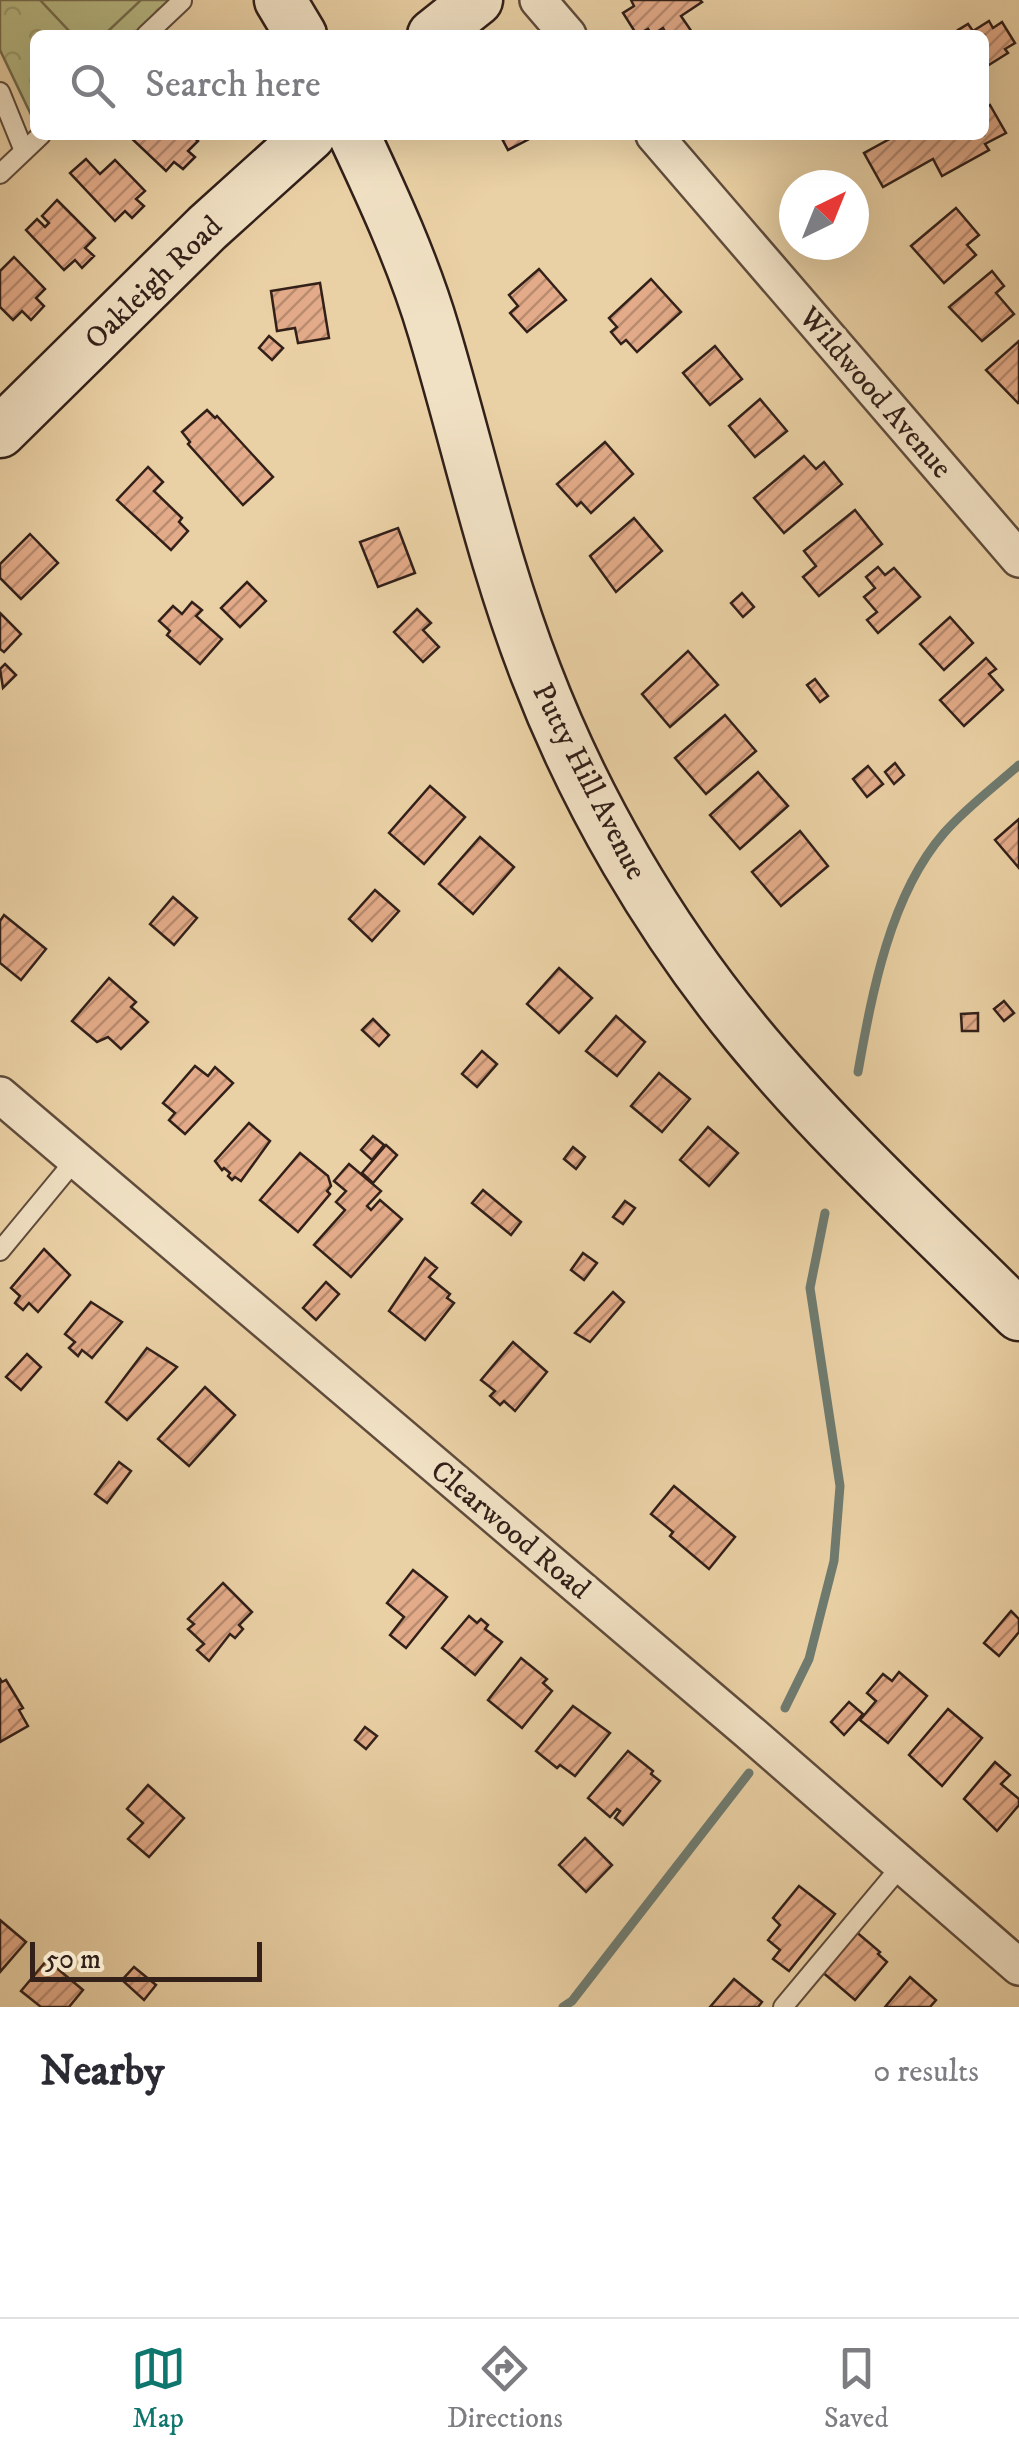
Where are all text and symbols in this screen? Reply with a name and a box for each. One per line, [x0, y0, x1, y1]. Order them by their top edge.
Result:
search box [30, 30, 989, 140]
icon: search [65, 58, 120, 113]
text: Search here [145, 61, 321, 109]
north arrow [779, 170, 869, 260]
street label: Oakleigh Road [78, 208, 231, 358]
street label: Wildwood Avenue [790, 299, 959, 486]
street label: Putty Hill Avenue [523, 677, 654, 886]
street label: Clearwood Road [423, 1453, 598, 1608]
scale bar [30, 1937, 262, 1982]
text: 50 m [45, 1942, 101, 1977]
text: Nearby [40, 2046, 164, 2098]
text: 0 results [873, 2052, 979, 2092]
tab: Map [131, 2341, 186, 2436]
tab: Directions [447, 2341, 563, 2436]
tab: Saved [824, 2341, 888, 2436]

